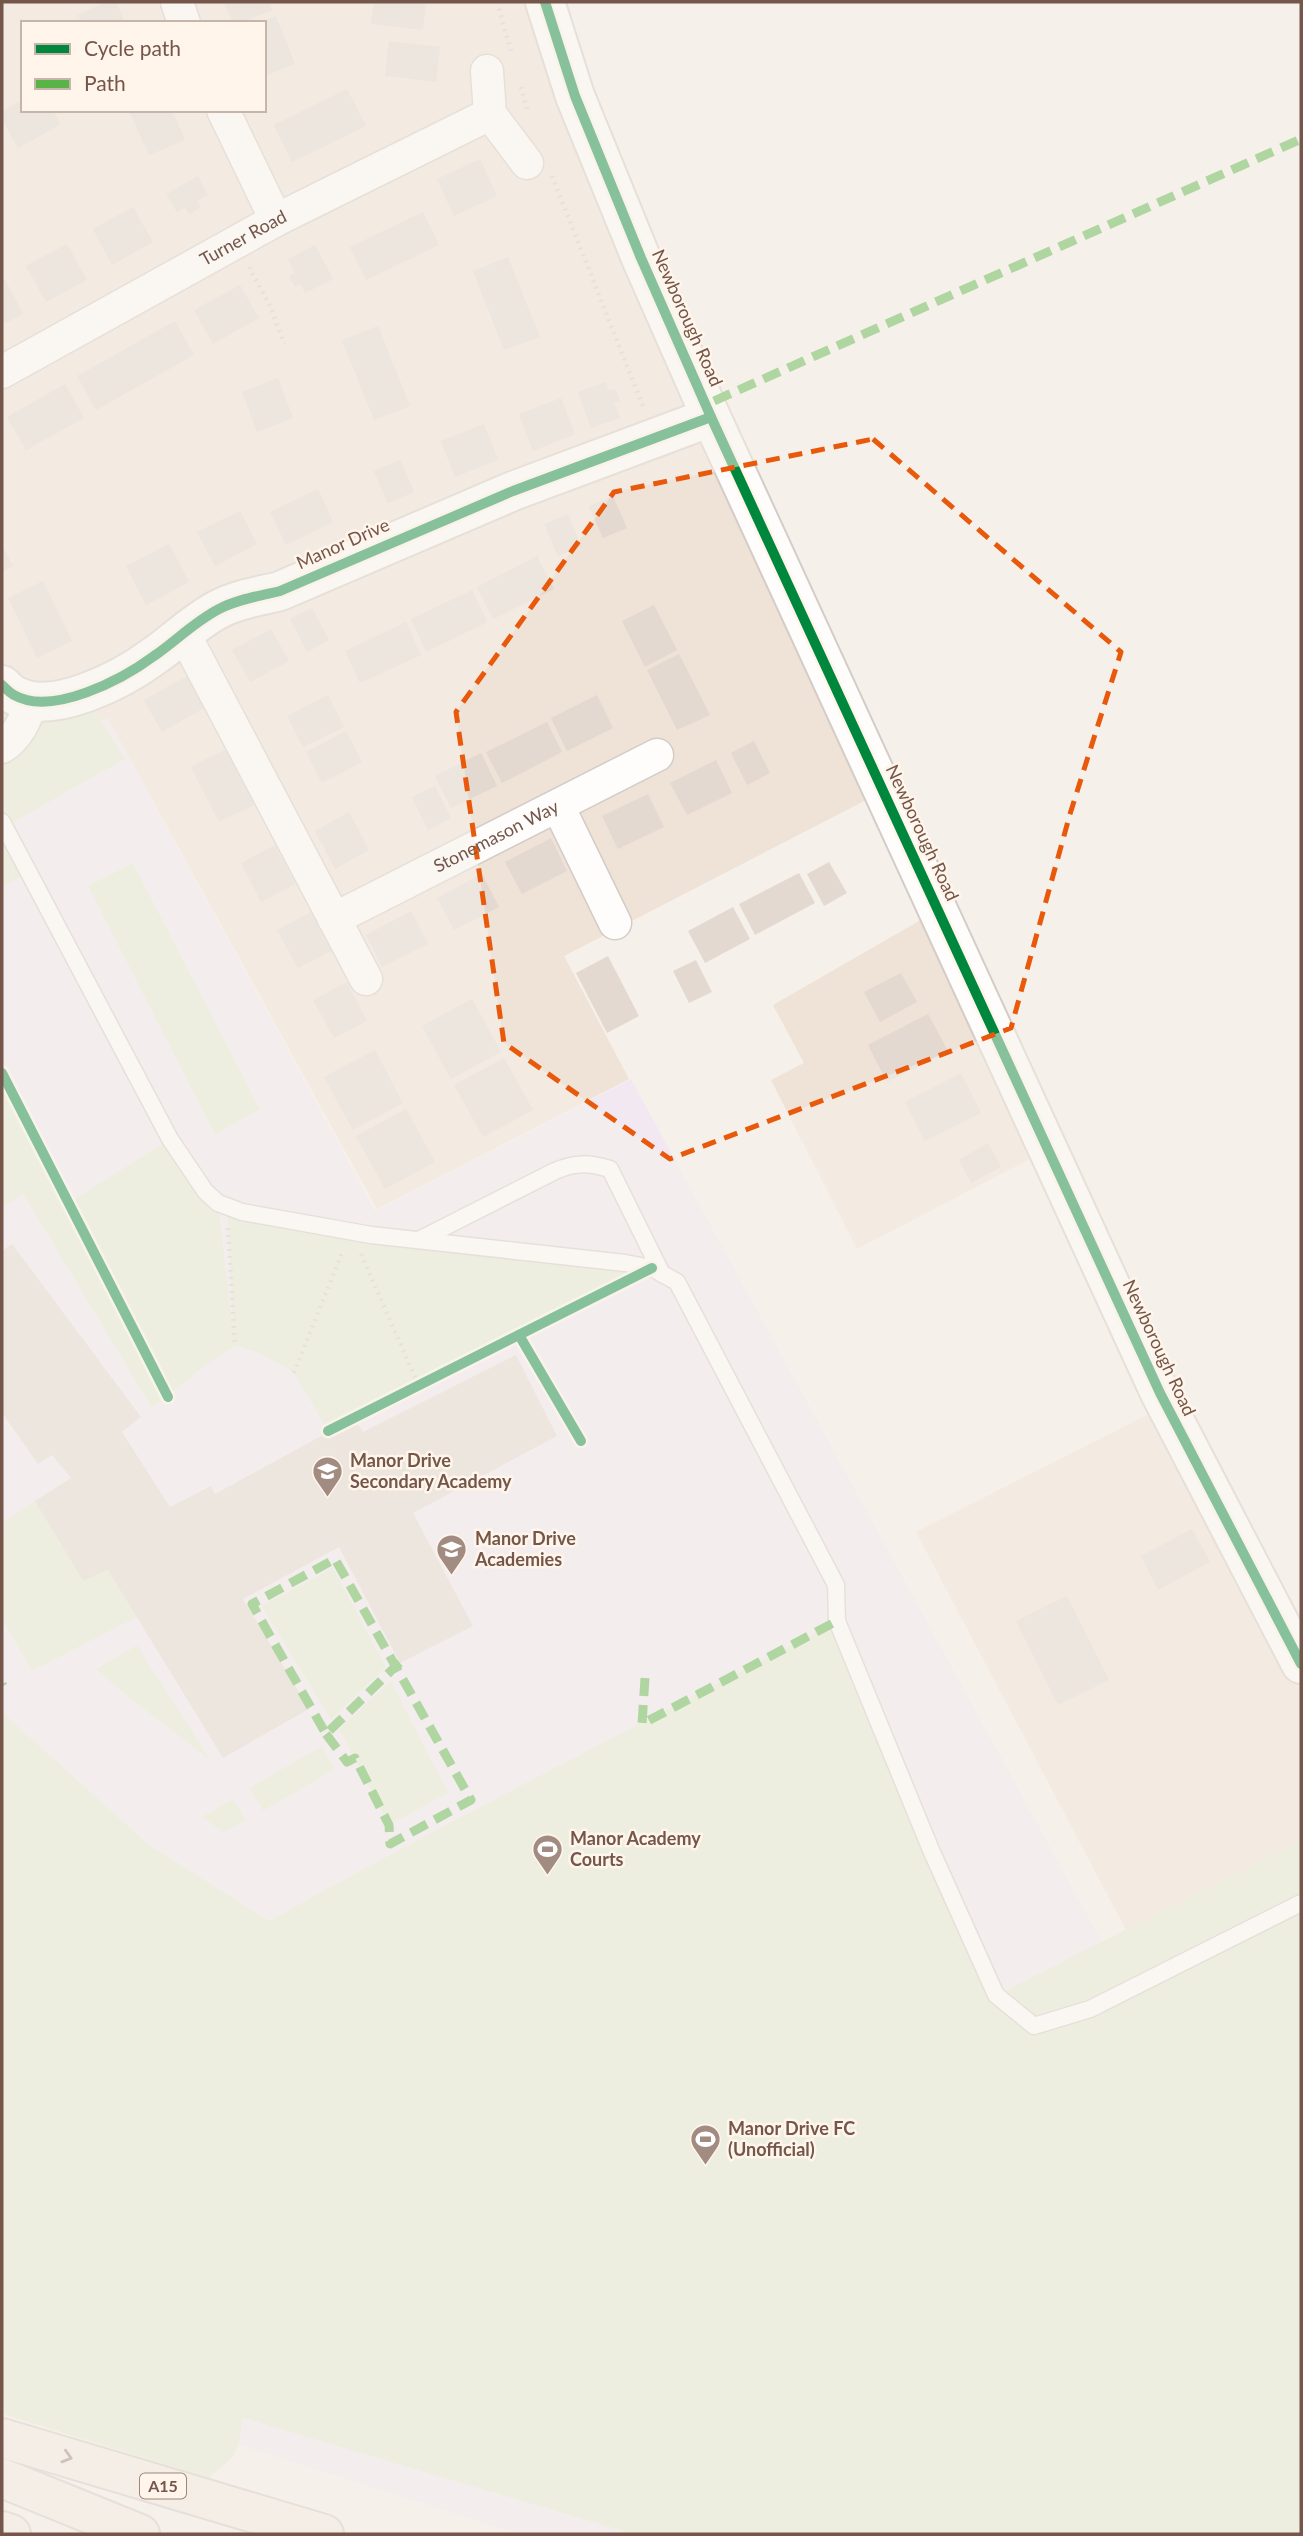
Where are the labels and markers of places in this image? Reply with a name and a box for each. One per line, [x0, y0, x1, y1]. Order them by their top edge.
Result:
place label: Manor Drive Secondary Academy [350, 1449, 512, 1492]
school or university icon: Manor Drive Secondary Academy [310, 1454, 344, 1498]
place label: Manor Drive Academies [474, 1527, 576, 1570]
school or university icon: Manor Drive Academies [435, 1532, 469, 1576]
place label: Manor Academy Courts [570, 1827, 701, 1870]
sports icon: Manor Academy Courts [530, 1832, 564, 1876]
place label: Manor Drive FC (Unofficial) [728, 2117, 855, 2160]
sports icon: Manor Drive FC (Unofficial) [688, 2122, 722, 2166]

